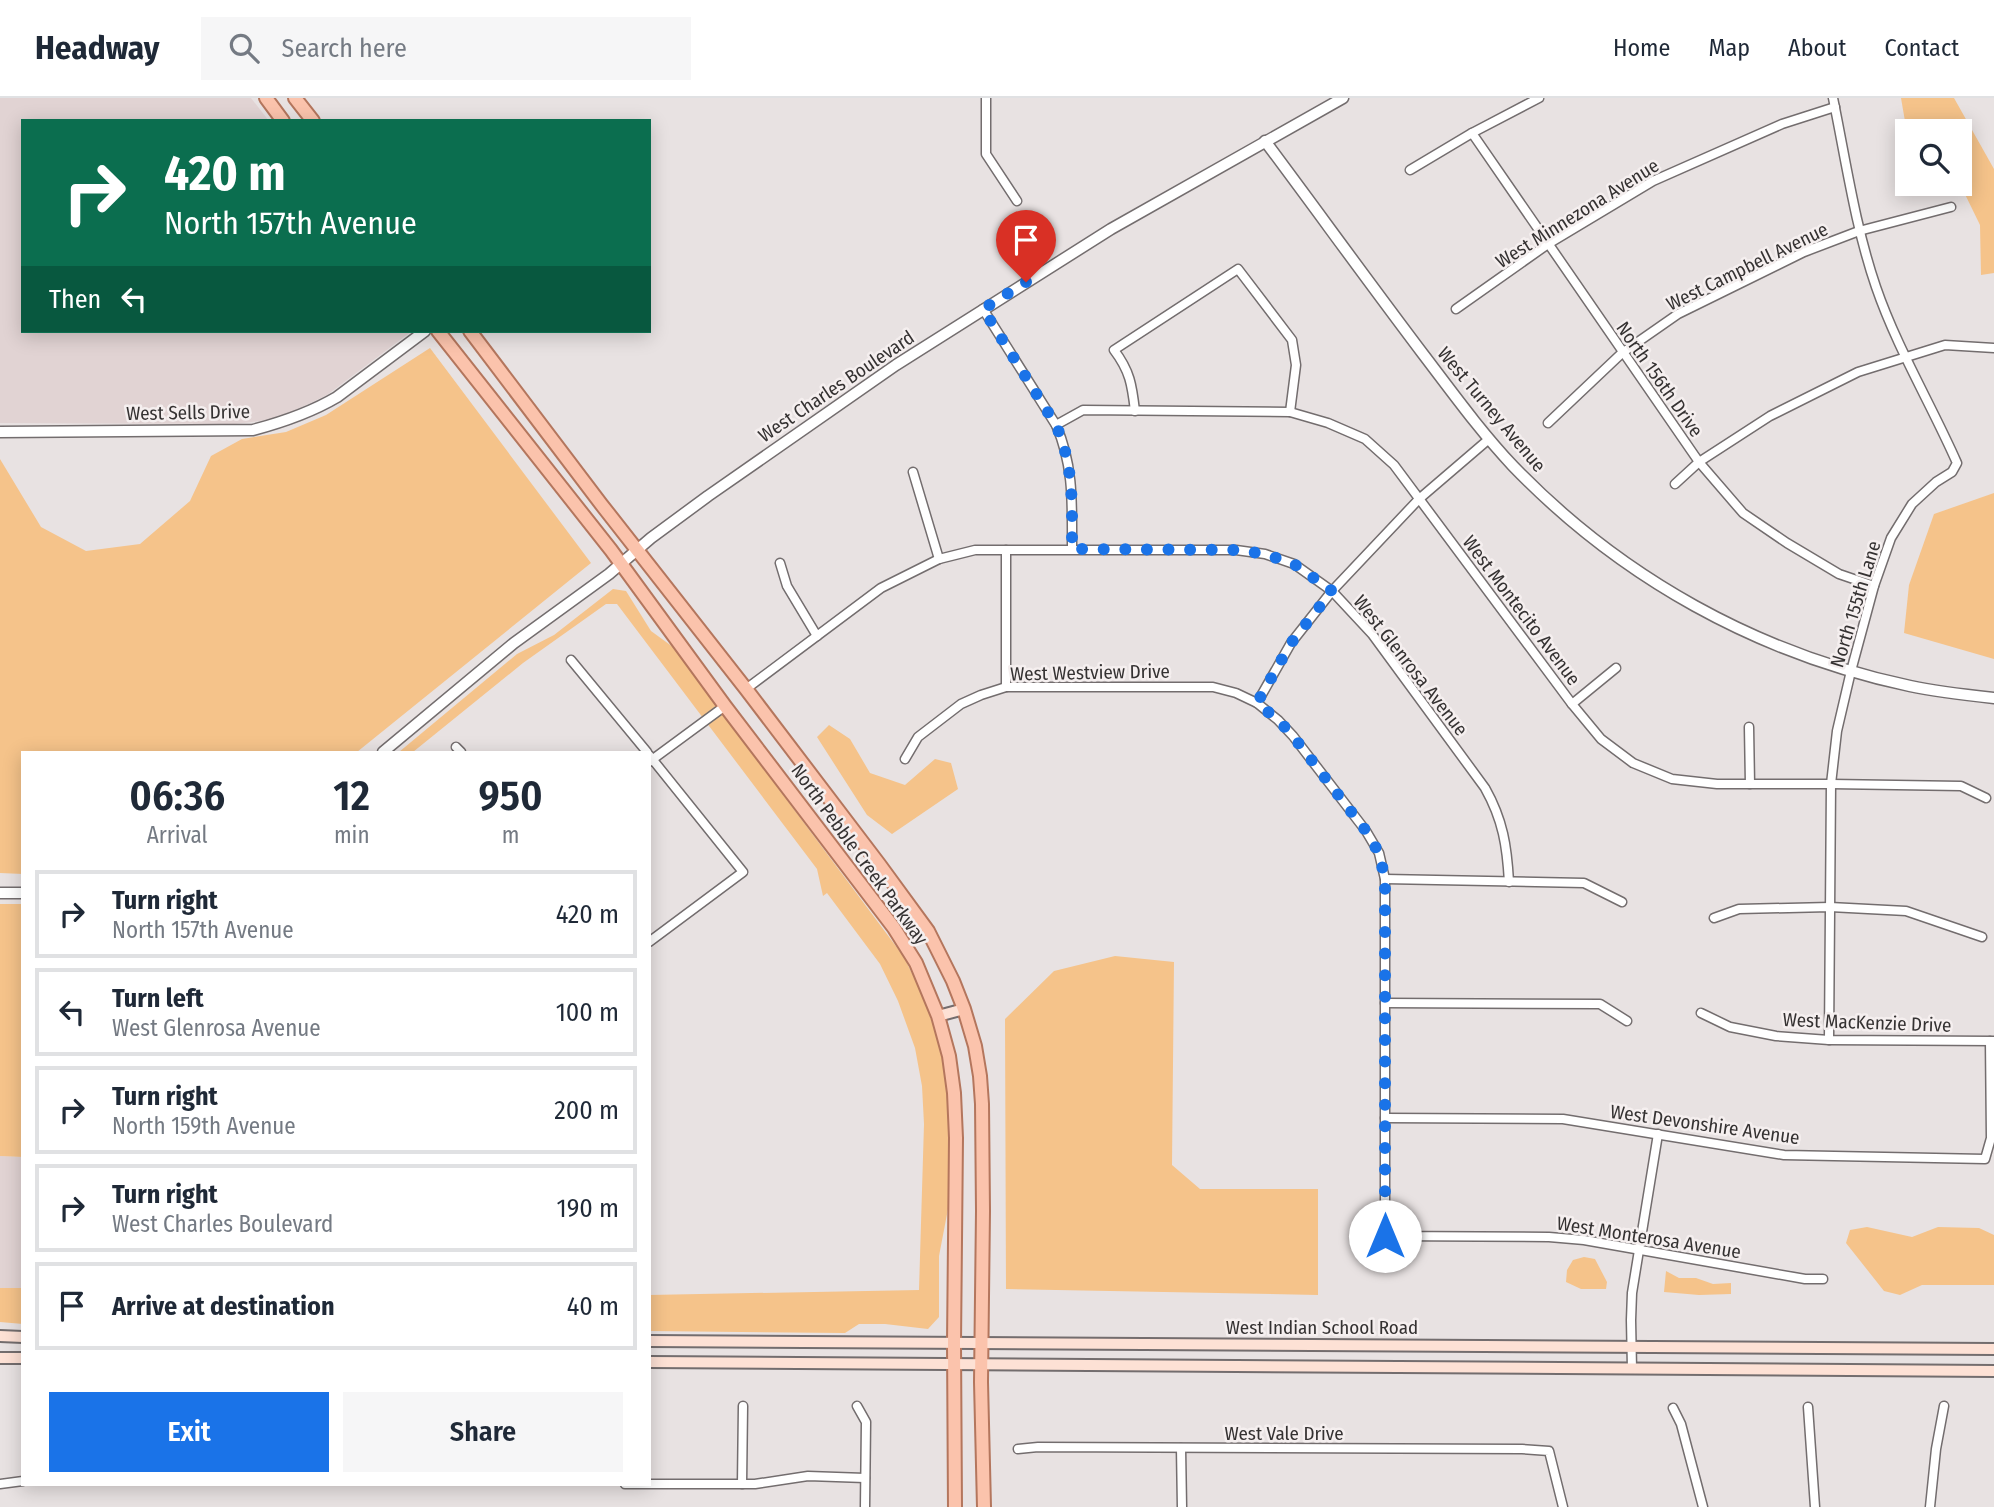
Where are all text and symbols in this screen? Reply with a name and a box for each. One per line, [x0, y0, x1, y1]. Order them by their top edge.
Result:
search box [201, 17, 691, 80]
text: Headway [35, 28, 159, 68]
icon: search [225, 29, 263, 67]
text: Search here [281, 33, 407, 64]
text: Home [1613, 34, 1670, 62]
text: Map [1708, 34, 1750, 62]
text: About [1788, 34, 1846, 62]
text: Contact [1884, 34, 1959, 62]
map controls [1895, 119, 1972, 196]
button: search [1895, 119, 1972, 196]
text: 420 m [164, 144, 286, 203]
icon: right [49, 147, 140, 238]
street label: West Minnezona Avenue [1491, 154, 1663, 273]
text: North 157th Avenue [164, 204, 417, 242]
pin [996, 210, 1056, 282]
street label: West Campbell Avenue [1663, 217, 1832, 316]
icon: arrive [1007, 221, 1045, 259]
icon: left [115, 280, 153, 318]
text: Then [49, 284, 101, 315]
street label: North 156th Drive [1611, 317, 1708, 441]
street label: West Charles Boulevard [754, 326, 919, 447]
street label: West Turney Avenue [1433, 342, 1551, 477]
street label: West Sells Drive [126, 400, 250, 425]
street label: West Montecito Avenue [1458, 531, 1585, 690]
street label: North 155th Lane [1825, 538, 1886, 670]
street label: West Glenrosa Avenue [1348, 590, 1473, 740]
street label: West Westview Drive [1010, 660, 1170, 685]
street label: North Pebble Creek Parkway [786, 760, 933, 949]
text: 06:36 [129, 771, 225, 821]
text: 12 [333, 771, 370, 821]
text: 950 [478, 771, 543, 821]
text: Arrival [147, 821, 208, 849]
text: min [334, 821, 370, 849]
text: m [502, 821, 519, 849]
text: Turn right [112, 885, 218, 916]
icon: right [53, 895, 91, 933]
text: 420 m [556, 899, 619, 930]
text: North 157th Avenue [112, 916, 294, 944]
text: Turn left [112, 983, 204, 1014]
icon: left [53, 993, 91, 1031]
text: 100 m [556, 997, 619, 1028]
street label: West MacKenzie Drive [1782, 1008, 1952, 1037]
text: West Glenrosa Avenue [112, 1014, 321, 1042]
text: Turn right [112, 1081, 218, 1112]
icon: right [53, 1091, 91, 1129]
text: 200 m [554, 1095, 619, 1126]
street label: West Devonshire Avenue [1609, 1100, 1801, 1149]
text: North 159th Avenue [112, 1112, 296, 1140]
text: Turn right [112, 1179, 218, 1210]
icon: right [53, 1189, 91, 1227]
text: 190 m [557, 1193, 619, 1224]
position arrow [1348, 1199, 1422, 1273]
text: West Charles Boulevard [112, 1210, 333, 1238]
street label: West Monterosa Avenue [1555, 1212, 1743, 1263]
icon: arrive [53, 1287, 91, 1325]
text: Arrive at destination [112, 1291, 335, 1322]
text: 40 m [567, 1291, 619, 1322]
street label: West Indian School Road [1226, 1316, 1418, 1339]
button: Exit [49, 1392, 329, 1472]
button: Share [343, 1392, 623, 1472]
street label: West Vale Drive [1224, 1422, 1344, 1445]

